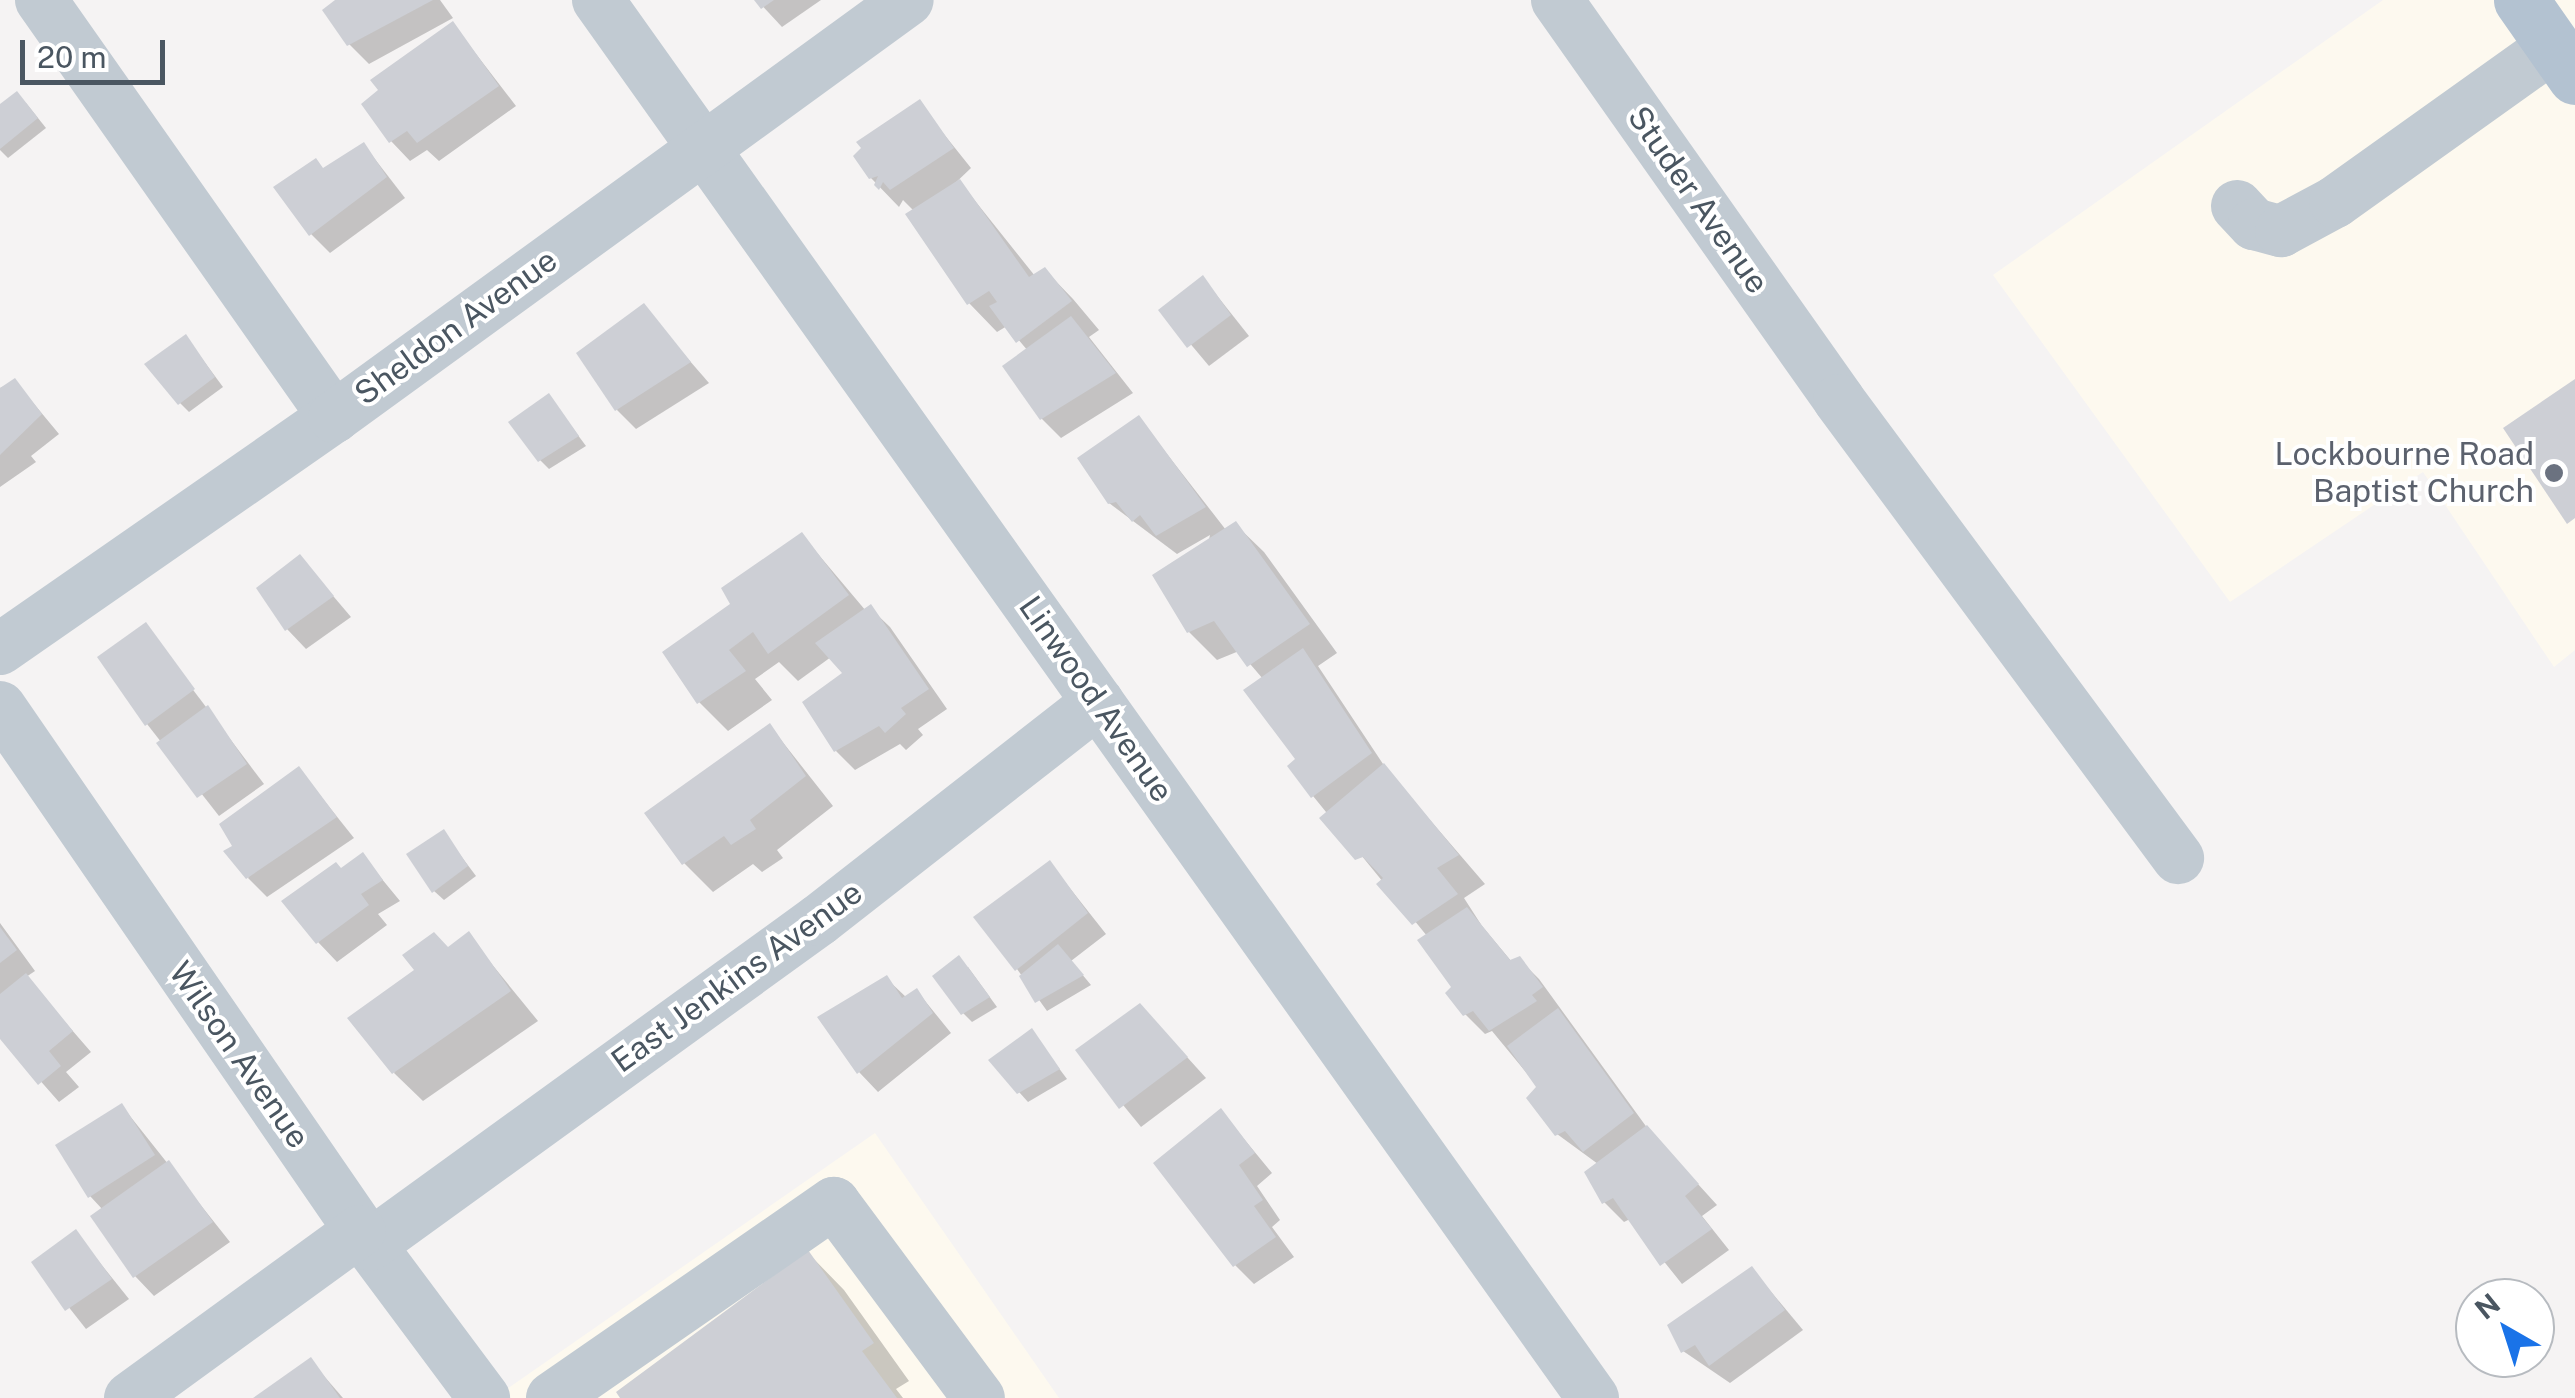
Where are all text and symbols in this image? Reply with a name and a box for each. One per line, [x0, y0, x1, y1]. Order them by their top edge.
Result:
scale bar [25, 20, 170, 82]
text: 20 m [37, 39, 106, 75]
street label: Studer Avenue [1619, 99, 1777, 301]
street label: Sheldon Avenue [348, 241, 564, 413]
place label: Lockbourne Road Baptist Church [2274, 436, 2534, 511]
marker: Lockbourne Road Baptist Church [2543, 462, 2565, 484]
street label: Linwood Avenue [1011, 589, 1181, 809]
street label: East Jenkins Avenue [604, 873, 870, 1081]
street label: Wilson Avenue [161, 955, 317, 1155]
north arrow [2455, 1278, 2555, 1378]
text: N [2468, 1286, 2506, 1326]

